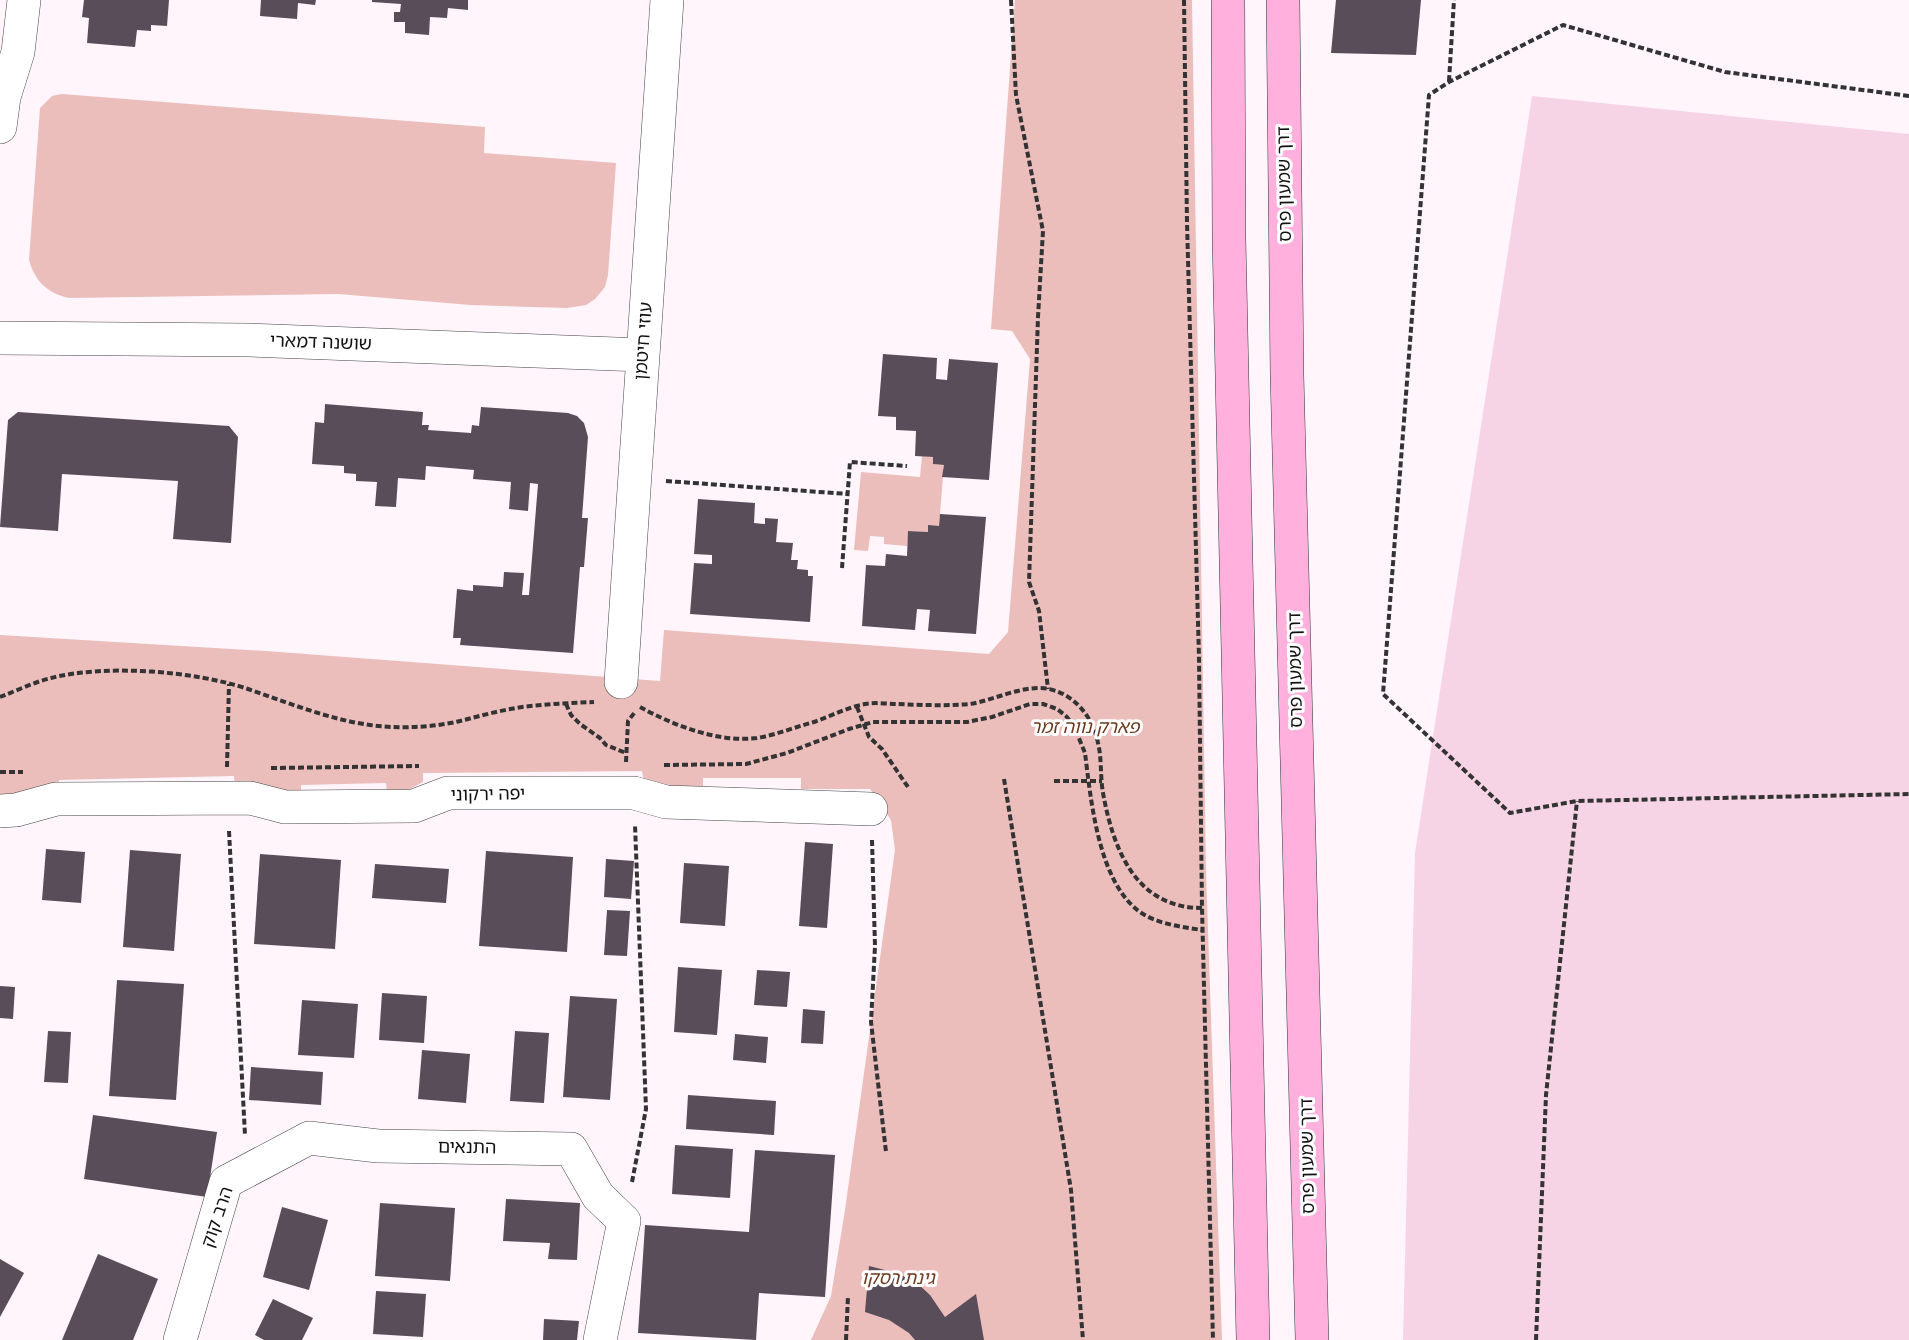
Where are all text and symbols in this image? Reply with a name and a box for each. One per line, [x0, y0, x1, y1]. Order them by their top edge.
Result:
street label: דרך שמעון פרס [1270, 126, 1296, 242]
street label: עוזי חיטמן [627, 301, 657, 381]
street label: שושנה דמארי [270, 327, 372, 355]
street label: דרך שמעון פרס [1281, 612, 1307, 728]
park label: פארק נווה זמר [1031, 714, 1140, 738]
street label: יפה ירקוני [450, 780, 526, 806]
street label: דרך שמעון פרס [1293, 1098, 1319, 1214]
street label: התנאים [438, 1133, 496, 1159]
street label: הרב קוק [194, 1183, 238, 1250]
park label: גינת רסקו [862, 1265, 936, 1289]

